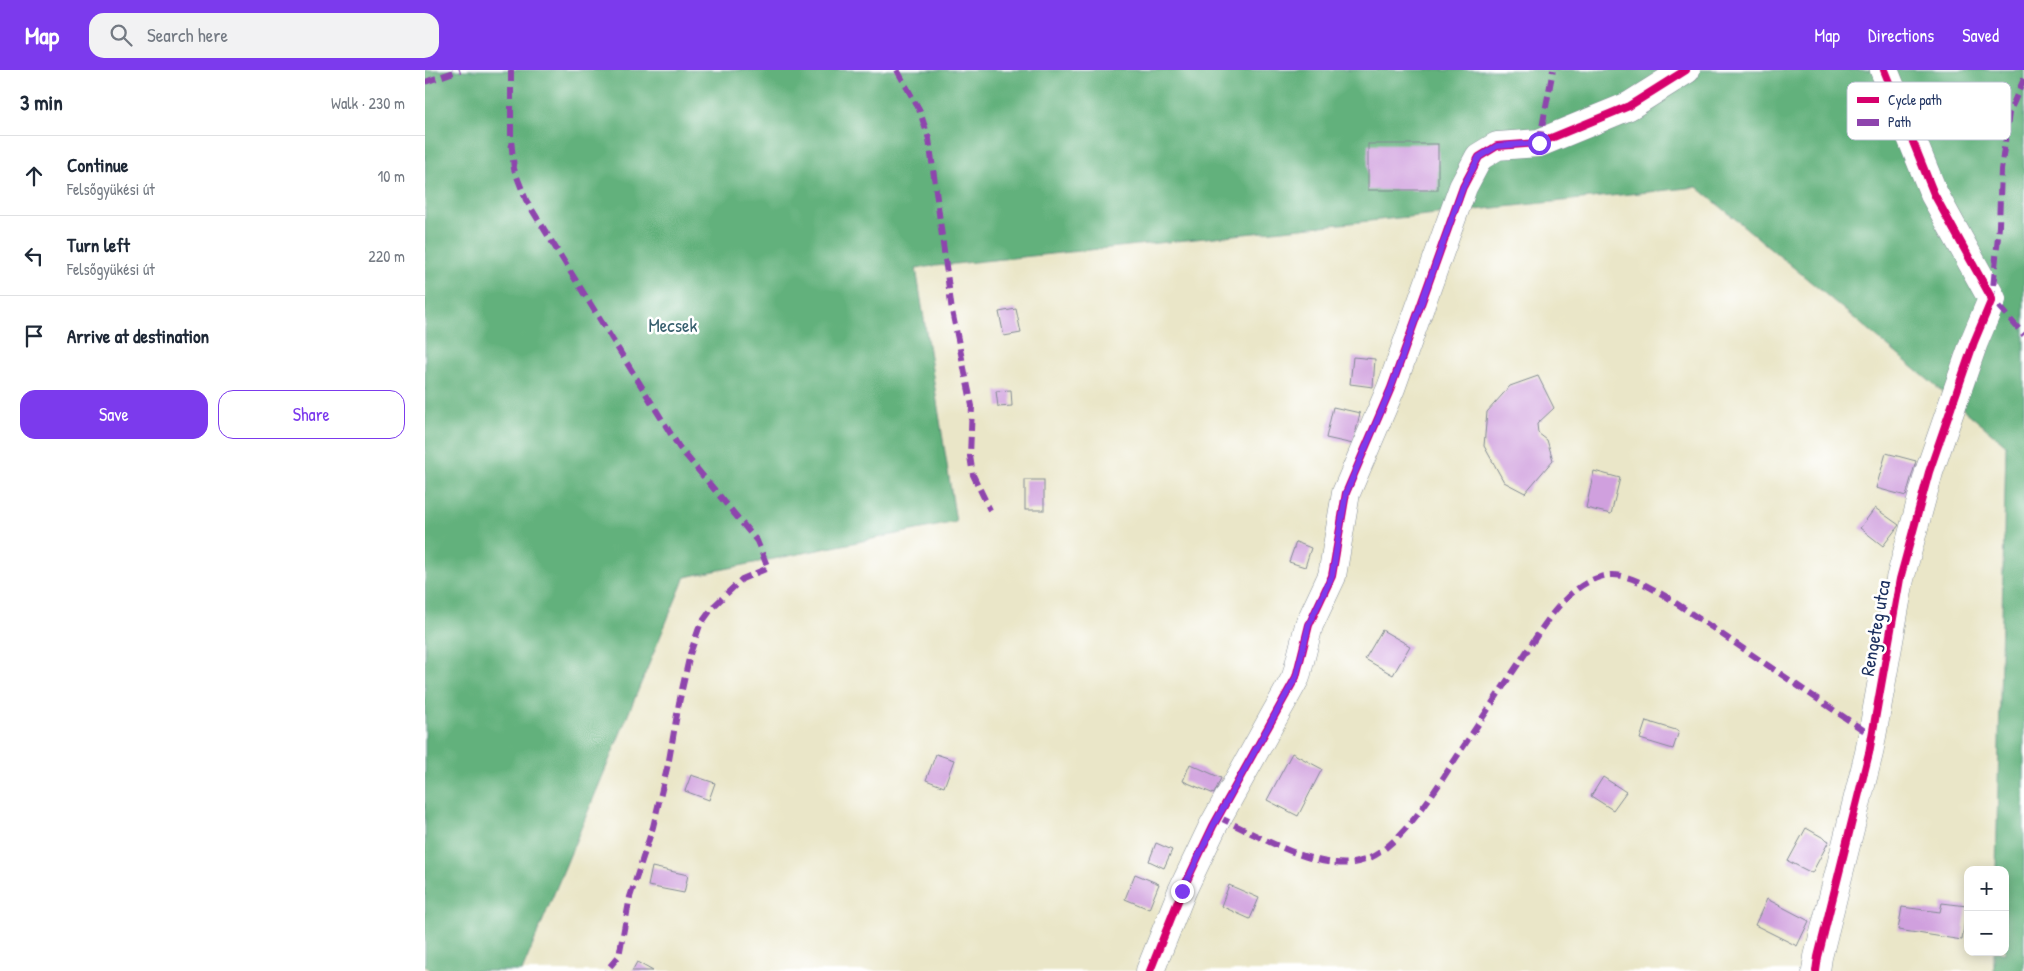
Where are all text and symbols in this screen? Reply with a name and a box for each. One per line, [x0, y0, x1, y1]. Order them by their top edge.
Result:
search box [89, 13, 439, 58]
text: Map [25, 19, 59, 51]
icon: search [107, 21, 135, 49]
text: Search here [147, 22, 228, 48]
text: Map [1815, 23, 1840, 48]
text: Directions [1868, 23, 1934, 48]
text: Saved [1962, 23, 1999, 48]
legend [1847, 82, 2011, 140]
text: 3 min [20, 88, 63, 117]
text: Cycle path [1888, 90, 1942, 110]
text: Walk · 230 m [331, 92, 405, 114]
text: Path [1888, 112, 1911, 131]
route start [1528, 132, 1551, 155]
text: Continue [67, 152, 128, 178]
icon: ahead [20, 162, 48, 190]
text: 10 m [377, 165, 405, 187]
text: Felsőgyükési út [67, 178, 155, 200]
text: Turn left [67, 232, 130, 258]
icon: left [20, 242, 48, 270]
text: 220 m [368, 245, 405, 267]
text: Felsőgyükési út [67, 258, 155, 280]
park label: Mecsek [648, 312, 698, 338]
icon: arrive [20, 322, 48, 350]
text: Arrive at destination [67, 323, 209, 349]
button: Save [20, 390, 208, 439]
button: Share [218, 390, 405, 439]
street label: Rengeteg utca [1854, 578, 1896, 678]
map controls [1964, 866, 2009, 956]
button: + [1964, 866, 2009, 911]
route end [1171, 880, 1194, 903]
button: − [1964, 911, 2009, 956]

